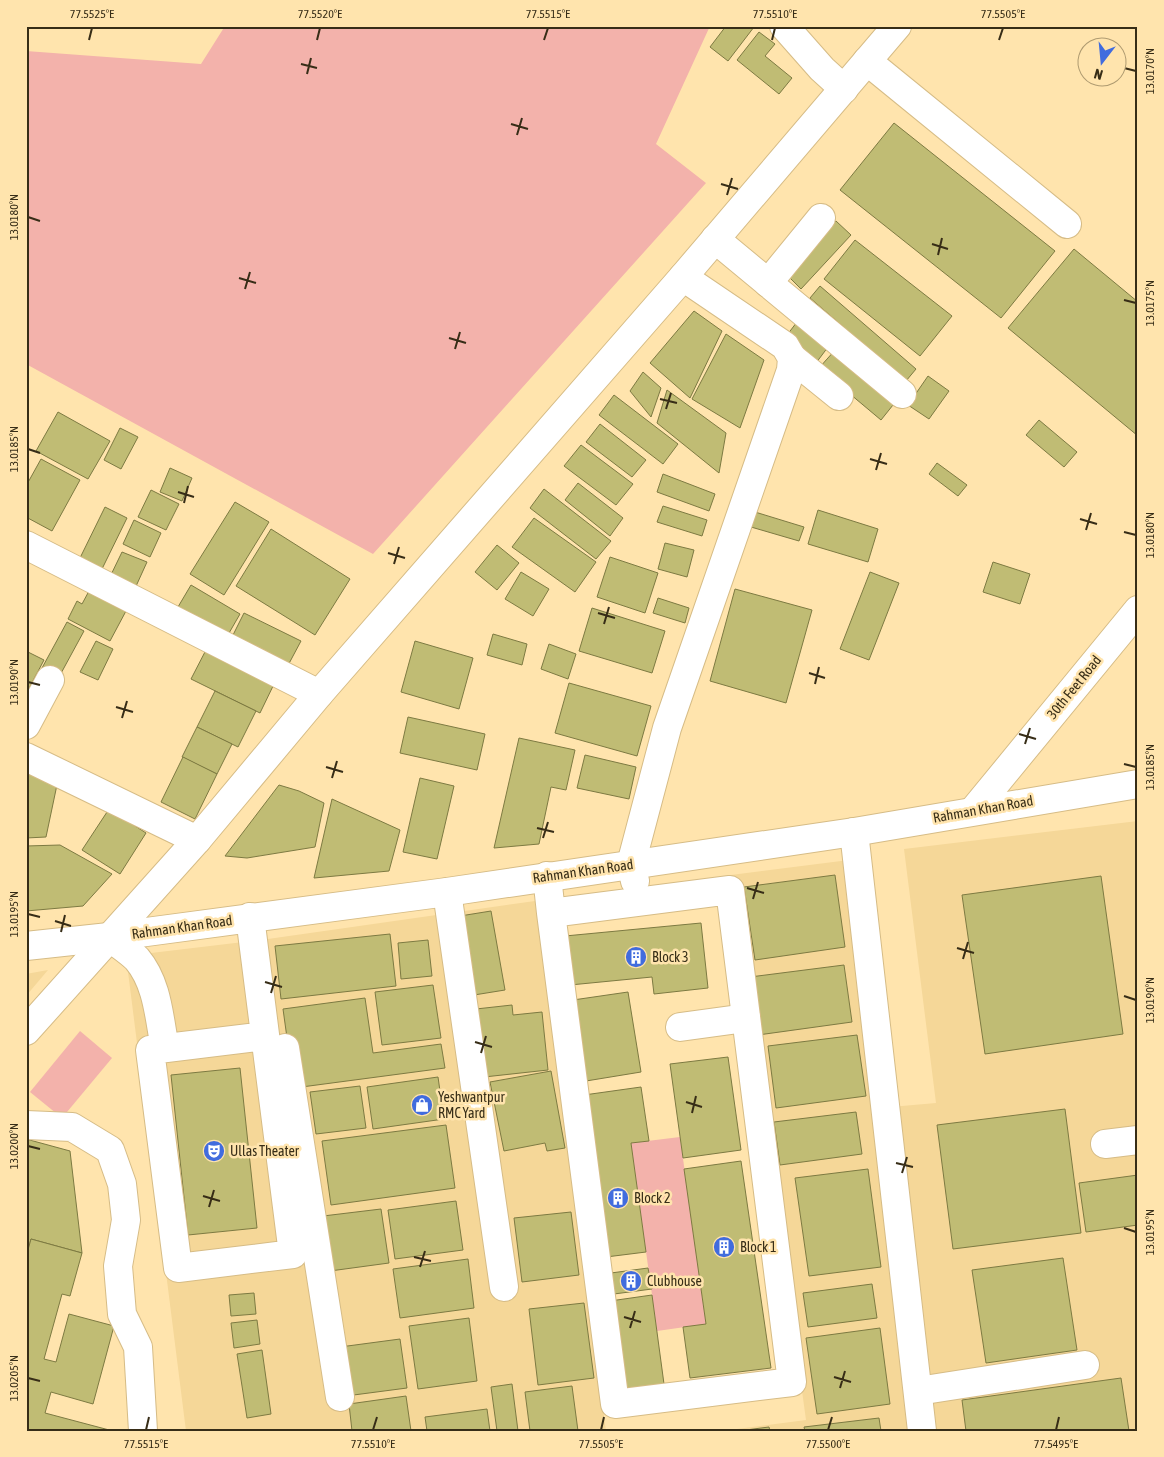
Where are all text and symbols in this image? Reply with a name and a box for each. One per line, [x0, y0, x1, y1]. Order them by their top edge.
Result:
text: 77.5525°E [70, 7, 114, 21]
text: 77.5520°E [298, 7, 342, 21]
text: 77.5515°E [526, 7, 570, 21]
text: 77.5510°E [753, 7, 797, 21]
text: 77.5505°E [981, 7, 1025, 21]
north arrow [1076, 38, 1126, 88]
text: 13.0170°N [1143, 48, 1157, 94]
text: N [1092, 66, 1105, 83]
text: 13.0180°N [7, 194, 21, 240]
text: 13.0175°N [1143, 280, 1157, 326]
text: 13.0185°N [7, 426, 21, 472]
text: 13.0180°N [1143, 512, 1157, 558]
street label: 30th Feet Road [1044, 652, 1104, 722]
text: 13.0190°N [7, 659, 21, 705]
text: 13.0185°N [1143, 744, 1157, 790]
street label: Rahman Khan Road [932, 792, 1034, 826]
street label: Rahman Khan Road [532, 856, 634, 886]
text: 13.0195°N [7, 891, 21, 937]
street label: Rahman Khan Road [131, 912, 233, 942]
building icon: Block 3 [624, 945, 648, 969]
place label: Block 3 [652, 949, 689, 965]
text: 13.0190°N [1143, 977, 1157, 1023]
place label: Yeshwantpur RMC Yard [438, 1089, 505, 1121]
shop icon: Yeshwantpur RMC Yard [410, 1093, 434, 1117]
text: 13.0200°N [7, 1123, 21, 1169]
theatre icon: Ullas Theater [202, 1139, 226, 1163]
place label: Ullas Theater [230, 1143, 300, 1159]
building icon: Block 2 [606, 1186, 630, 1210]
place label: Block 2 [634, 1190, 671, 1206]
text: 13.0195°N [1143, 1209, 1157, 1255]
building icon: Block 1 [712, 1235, 736, 1259]
place label: Block 1 [740, 1239, 777, 1255]
building icon: Clubhouse [619, 1269, 643, 1293]
place label: Clubhouse [647, 1273, 702, 1289]
text: 13.0205°N [7, 1355, 21, 1401]
text: 77.5515°E [124, 1437, 168, 1451]
text: 77.5510°E [351, 1437, 395, 1451]
text: 77.5505°E [579, 1437, 623, 1451]
text: 77.5500°E [806, 1437, 850, 1451]
text: 77.5495°E [1034, 1437, 1078, 1451]

